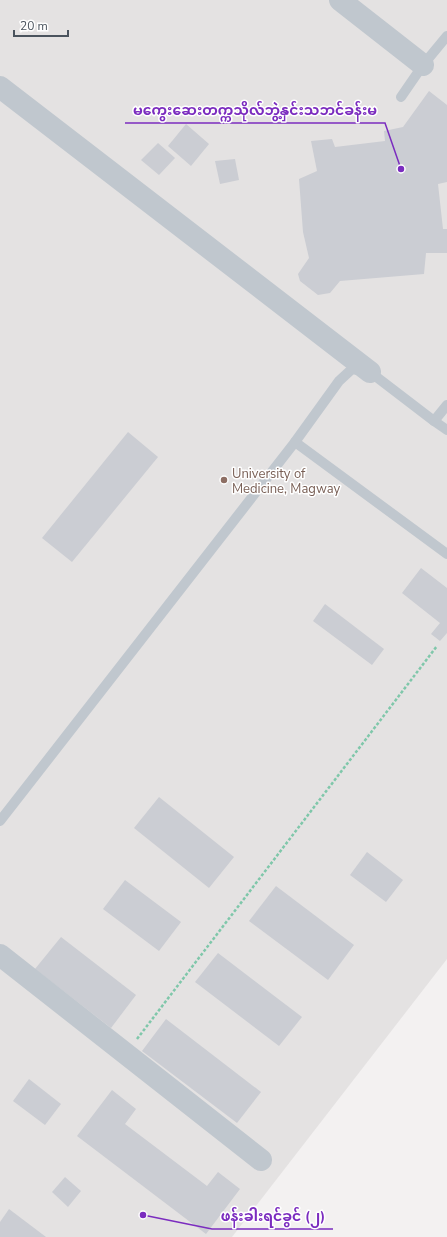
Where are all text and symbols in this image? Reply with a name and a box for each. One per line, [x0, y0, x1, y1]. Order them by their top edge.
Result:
scale bar [14, 12, 68, 38]
text: 20 m [20, 18, 48, 34]
callout: မကွေးဆေးတက္ကသိုလ်ဘွဲ့နှင်းသဘင်ခန်းမ [125, 97, 385, 123]
text: မကွေးဆေးတက္ကသိုလ်ဘွဲ့နှင်းသဘင်ခန်းမ [133, 100, 377, 122]
place label: University of Medicine, Magway [232, 465, 341, 498]
marker: University of Medicine, Magway [219, 475, 229, 485]
callout: ဖန်းခါးရင်ခွင် (၂) [212, 1203, 333, 1229]
text: ဖန်းခါးရင်ခွင် (၂) [221, 1206, 325, 1228]

